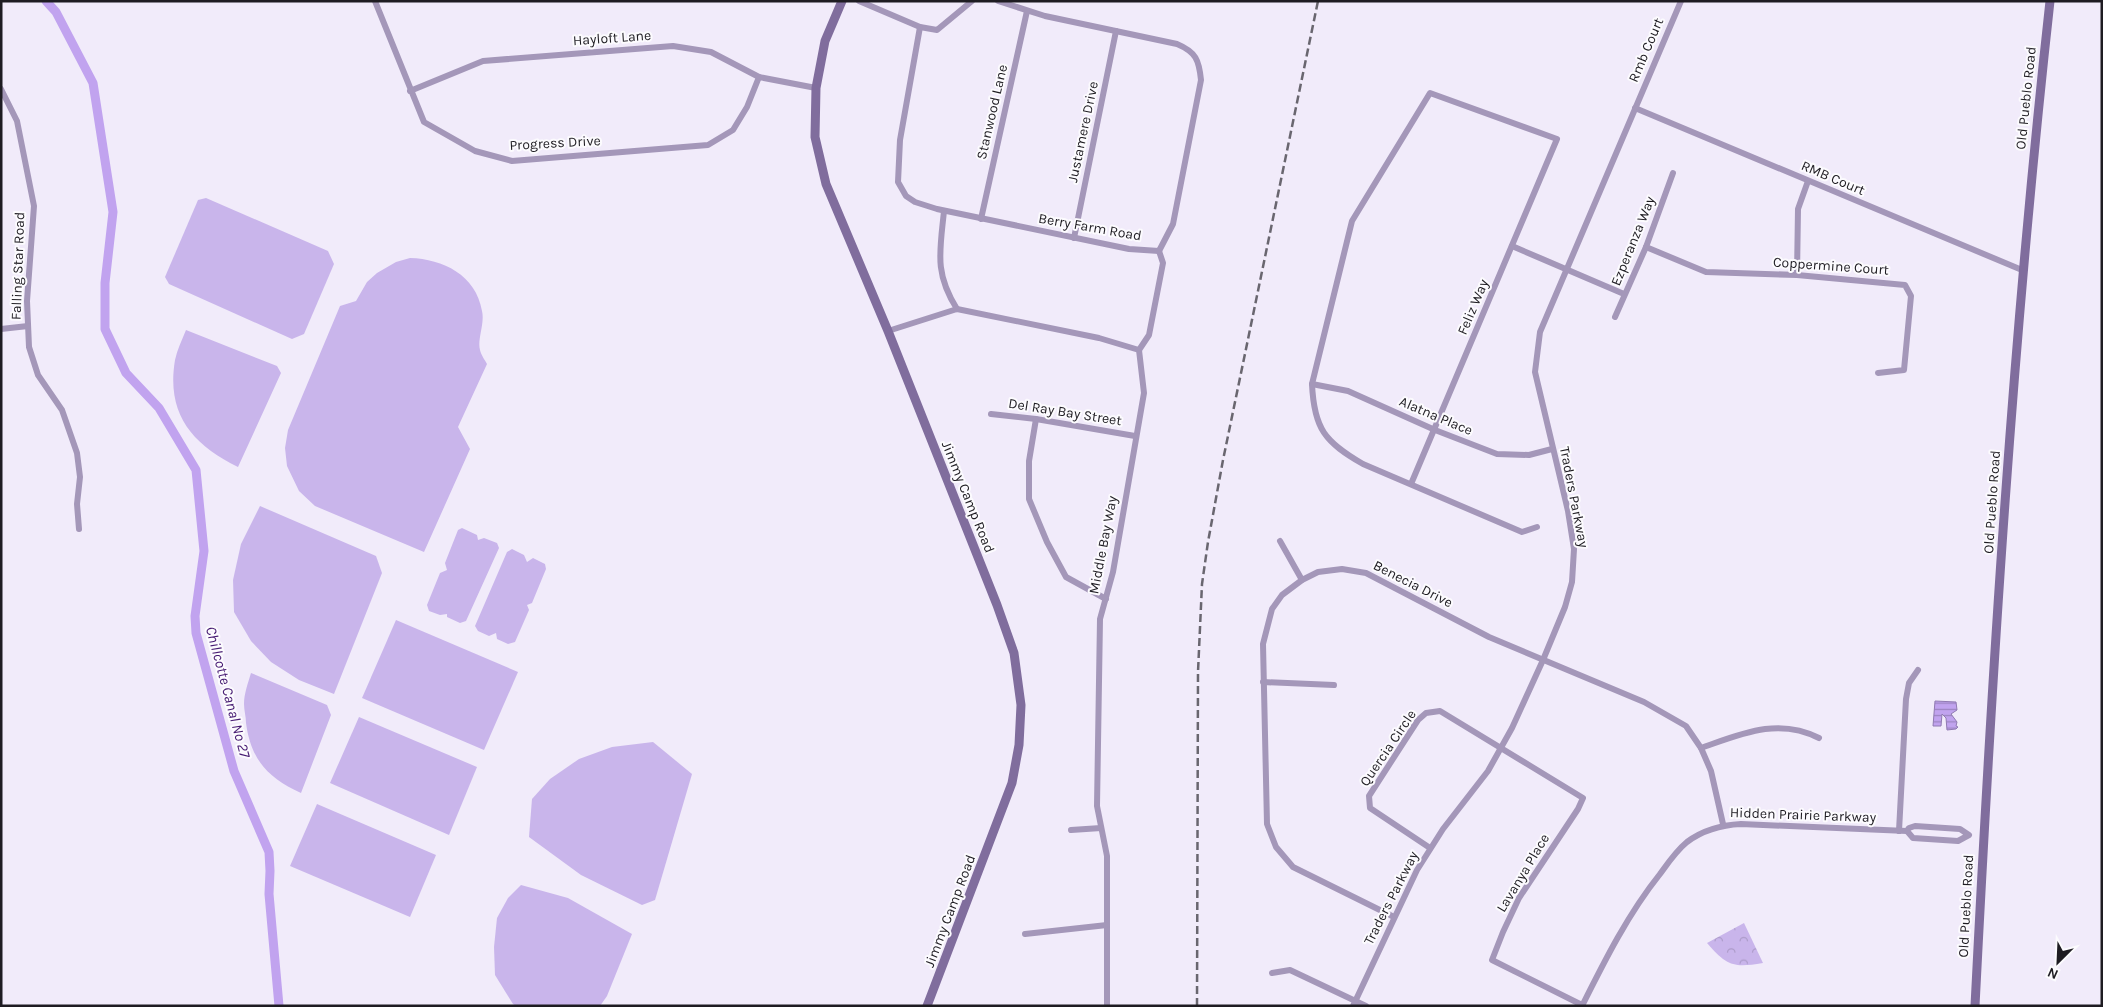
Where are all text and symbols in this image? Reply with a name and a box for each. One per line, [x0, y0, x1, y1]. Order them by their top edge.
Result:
street label: Rmb Court [1625, 15, 1667, 85]
street label: Hayloft Lane [572, 27, 652, 49]
street label: Old Pueblo Road [2012, 46, 2040, 150]
street label: Stanwood Lane [973, 63, 1011, 161]
street label: Justamere Drive [1064, 80, 1102, 184]
street label: Progress Drive [509, 132, 601, 154]
street label: RMB Court [1799, 157, 1867, 199]
street label: Ezperanza Way [1607, 193, 1659, 288]
street label: Berry Farm Road [1037, 210, 1143, 244]
street label: Falling Star Road [8, 212, 28, 320]
street label: Coppermine Court [1772, 253, 1890, 279]
street label: Feliz Way [1454, 276, 1492, 337]
street label: Alatna Place [1397, 393, 1475, 439]
street label: Del Ray Bay Street [1007, 395, 1123, 429]
street label: Jimmy Camp Road [938, 439, 998, 555]
street label: Traders Parkway [1556, 445, 1592, 550]
street label: Old Pueblo Road [1980, 450, 2004, 554]
street label: Middle Bay Way [1085, 494, 1121, 596]
street label: Benecia Drive [1371, 557, 1455, 611]
water label: Chillcotte Canal No 27 [202, 624, 254, 760]
street label: Quercia Circle [1356, 707, 1420, 789]
street label: Hidden Prairie Parkway [1730, 804, 1877, 826]
street label: Lavanya Place [1493, 831, 1553, 915]
street label: Traders Parkway [1360, 848, 1422, 948]
street label: Jimmy Camp Road [921, 852, 979, 970]
street label: Old Pueblo Road [1955, 854, 1977, 958]
north arrow [2033, 937, 2083, 987]
text: N [2045, 964, 2061, 983]

